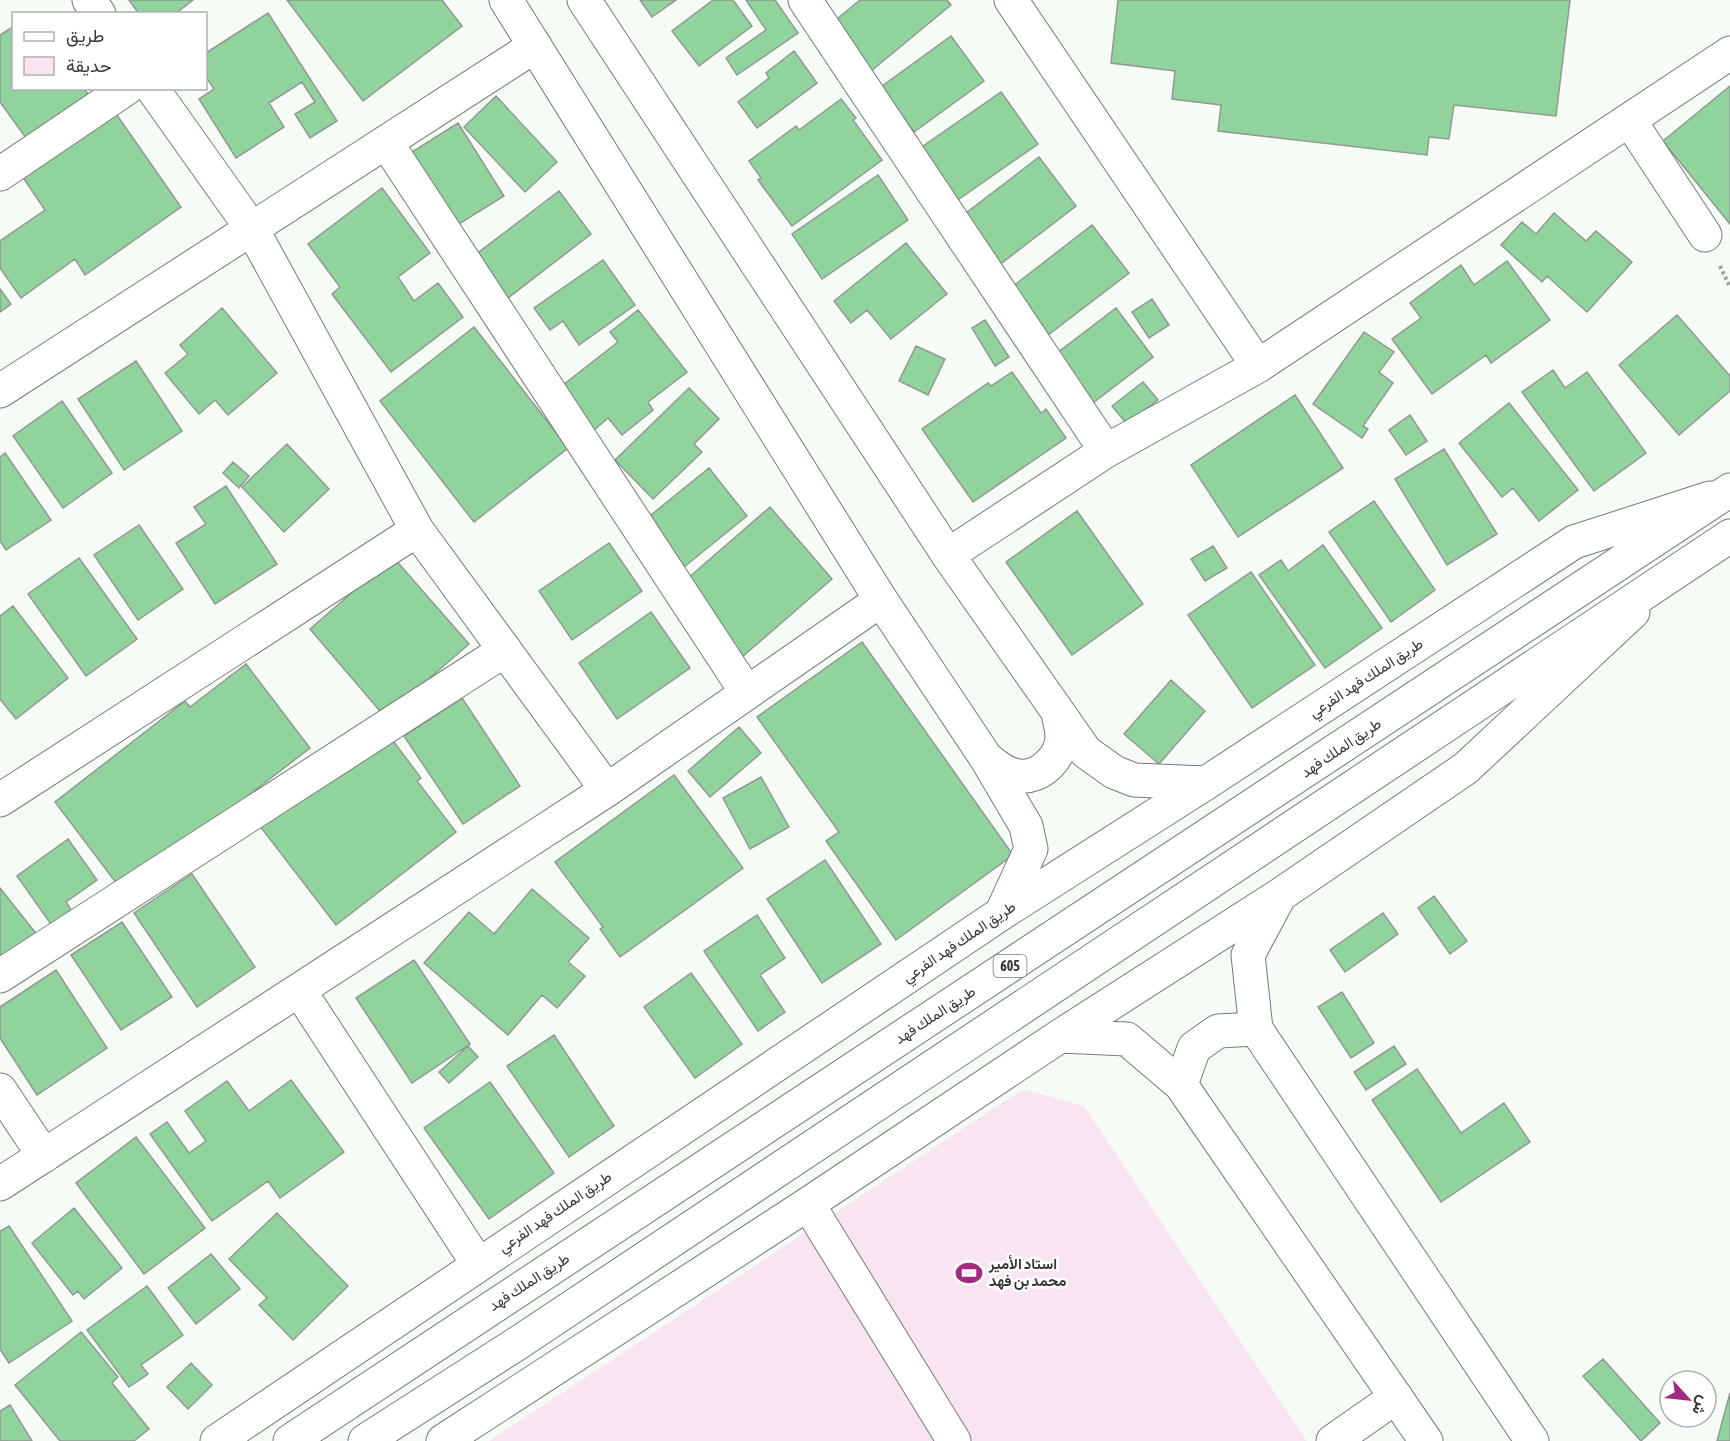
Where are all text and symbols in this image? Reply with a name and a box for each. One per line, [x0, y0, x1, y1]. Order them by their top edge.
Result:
legend [12, 12, 207, 90]
text: طريق [66, 25, 104, 47]
text: حديقة [66, 55, 112, 76]
street label: طريق الملك فهد الفرعي [1306, 634, 1429, 725]
street label: طريق الملك فهد [1297, 714, 1385, 782]
street label: طريق الملك فهد الفرعي [899, 897, 1021, 990]
road number: 605 [994, 955, 1026, 977]
street label: طريق الملك فهد [891, 982, 980, 1049]
street label: طريق الملك فهد الفرعي [495, 1167, 617, 1260]
street label: طريق الملك فهد [485, 1249, 574, 1316]
place label: استاد الأمير محمد بن فهد [988, 1255, 1066, 1290]
sports icon: استاد الأمير محمد بن فهد [954, 1258, 984, 1288]
north arrow [1658, 1369, 1718, 1429]
text: ش [1688, 1393, 1714, 1418]

